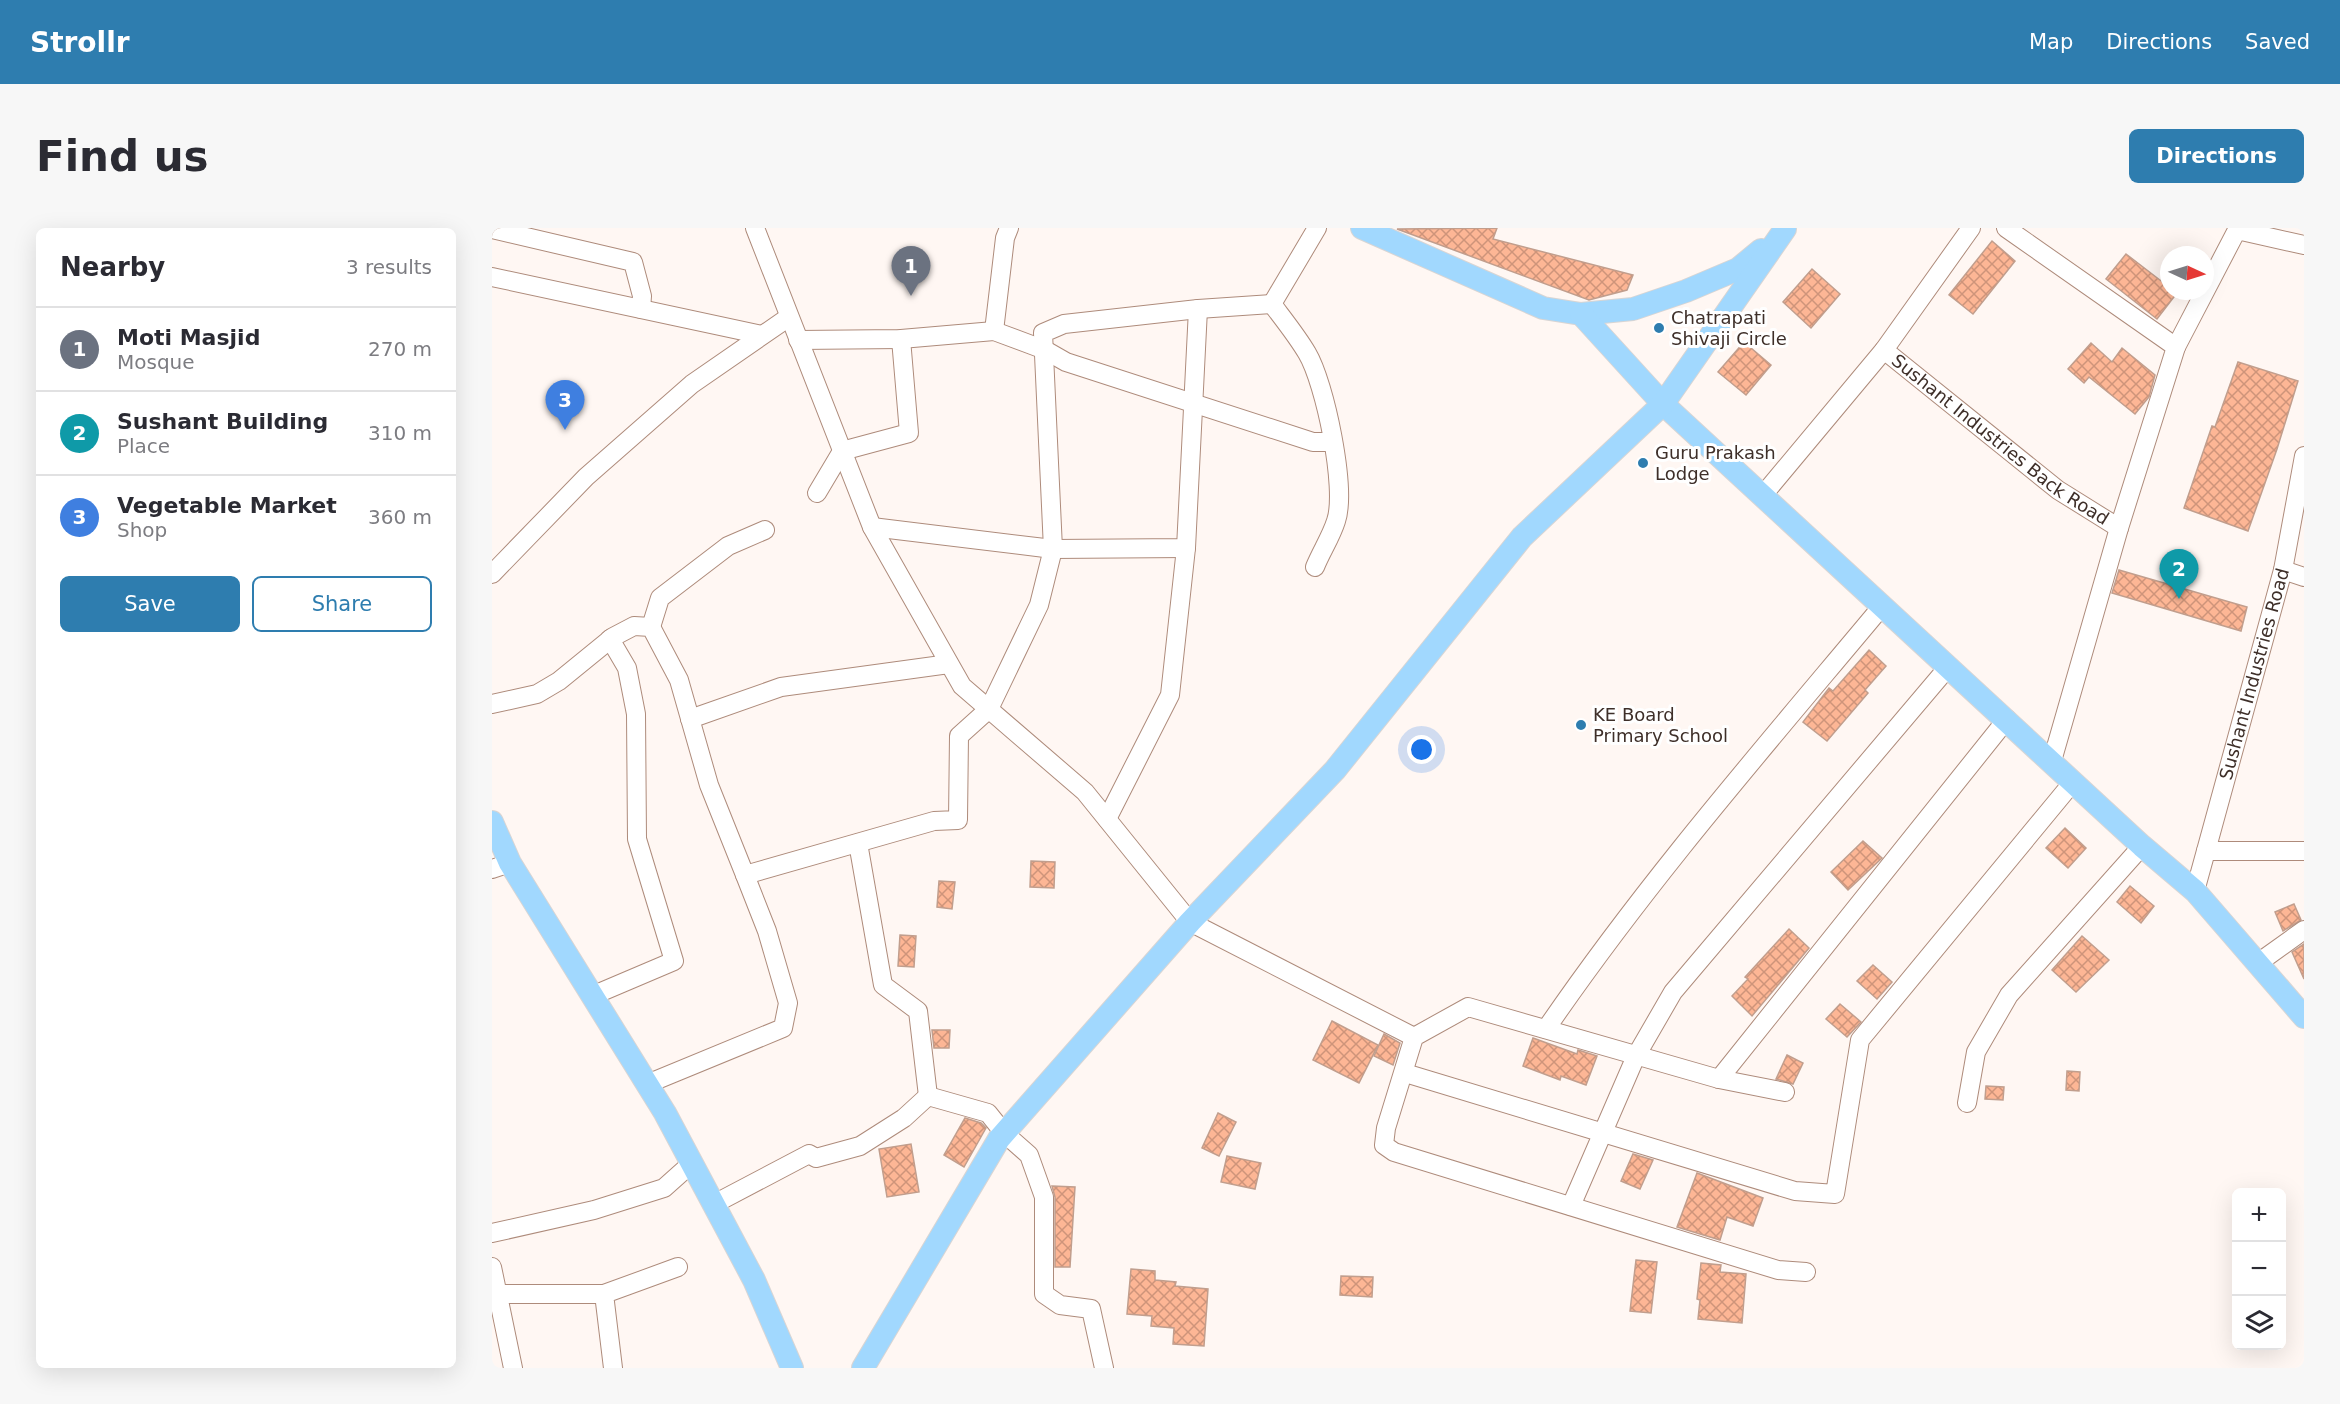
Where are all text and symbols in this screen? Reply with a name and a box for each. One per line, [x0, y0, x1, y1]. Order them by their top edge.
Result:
text: Strollr [30, 26, 130, 59]
text: Map [2029, 30, 2073, 54]
text: Directions [2106, 30, 2212, 54]
text: Saved [2245, 30, 2310, 54]
button: Directions [2129, 129, 2304, 183]
text: Find us [36, 132, 209, 181]
north arrow [2160, 246, 2214, 300]
pin: 1 [892, 247, 930, 296]
text: Nearby [60, 252, 165, 282]
text: 3 results [346, 255, 432, 279]
place label: Chatrapati Shivaji Circle [1671, 307, 1787, 349]
marker: Chatrapati Shivaji Circle [1652, 321, 1666, 335]
text: Moti Masjid [117, 325, 260, 350]
text: 1 [73, 337, 86, 361]
text: 270 m [368, 337, 432, 361]
text: Mosque [117, 350, 195, 374]
street label: Sushant Industries Back Road [1888, 350, 2113, 529]
pin: 3 [546, 380, 584, 430]
text: Sushant Building [117, 409, 328, 434]
text: 2 [73, 421, 86, 445]
text: 310 m [368, 421, 432, 445]
text: Place [117, 434, 170, 458]
place label: Guru Prakash Lodge [1655, 442, 1776, 484]
marker: Guru Prakash Lodge [1636, 456, 1650, 470]
text: Vegetable Market [117, 493, 337, 518]
text: 3 [73, 505, 86, 529]
text: 360 m [368, 505, 432, 529]
text: Shop [117, 518, 167, 542]
pin: 2 [2160, 550, 2198, 599]
street label: Sushant Industries Road [2215, 566, 2293, 782]
button: Save [60, 576, 240, 632]
button: Share [252, 576, 432, 632]
place label: KE Board Primary School [1593, 704, 1728, 746]
marker: KE Board Primary School [1574, 718, 1588, 732]
your location [1407, 735, 1436, 764]
map controls [2232, 1188, 2286, 1350]
button: + [2232, 1188, 2286, 1242]
button: − [2232, 1242, 2286, 1296]
button: layers [2232, 1296, 2286, 1350]

